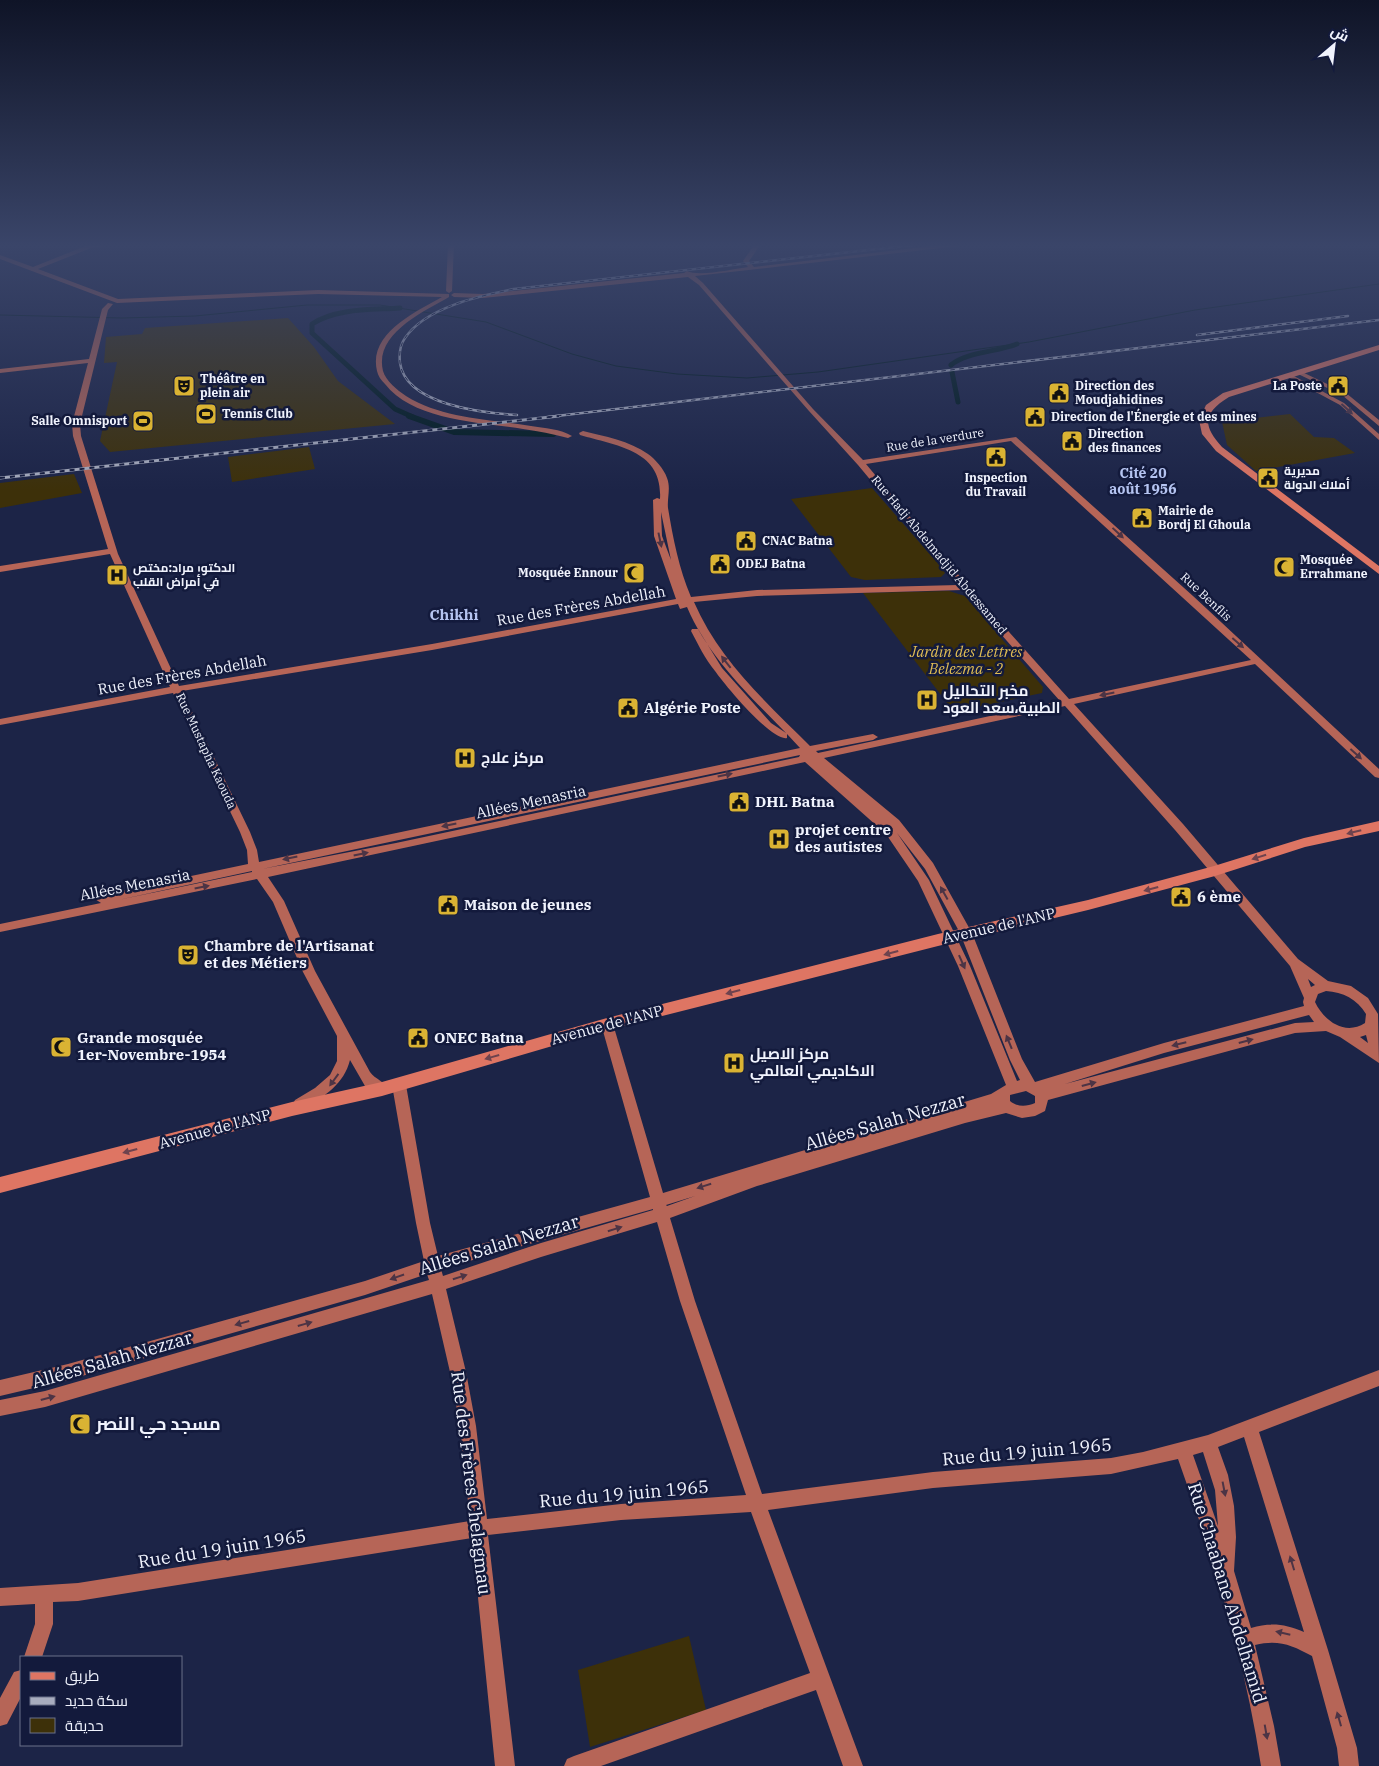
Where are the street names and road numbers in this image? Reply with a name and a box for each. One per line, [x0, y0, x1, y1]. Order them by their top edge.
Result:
street label: Rue de la verdure [885, 424, 985, 455]
street label: Rue Hadj Abdelmadjid Abdessamed [868, 472, 1010, 637]
street label: Rue Benflis [1178, 569, 1235, 624]
street label: Rue des Frères Abdellah [495, 581, 667, 630]
street label: Rue des Frères Abdellah [96, 650, 268, 699]
street label: Rue Mustapha Kaouda [173, 690, 240, 812]
street label: Allées Menasria [474, 781, 588, 822]
street label: Allées Menasria [78, 865, 192, 905]
street label: Avenue de l'ANP [941, 903, 1057, 948]
street label: Avenue de l'ANP [549, 1000, 665, 1049]
street label: Allées Salah Nezzar [802, 1088, 968, 1155]
street label: Avenue de l'ANP [157, 1104, 273, 1153]
street label: Allées Salah Nezzar [416, 1209, 582, 1280]
street label: Allées Salah Nezzar [29, 1326, 195, 1393]
street label: Rue des Frères Chelagmau [446, 1370, 497, 1596]
street label: Rue du 19 juin 1965 [941, 1433, 1113, 1470]
street label: Rue du 19 juin 1965 [538, 1475, 710, 1512]
street label: Rue Chaabane Abdelhamid [1183, 1480, 1272, 1706]
street label: Rue du 19 juin 1965 [136, 1524, 308, 1573]

